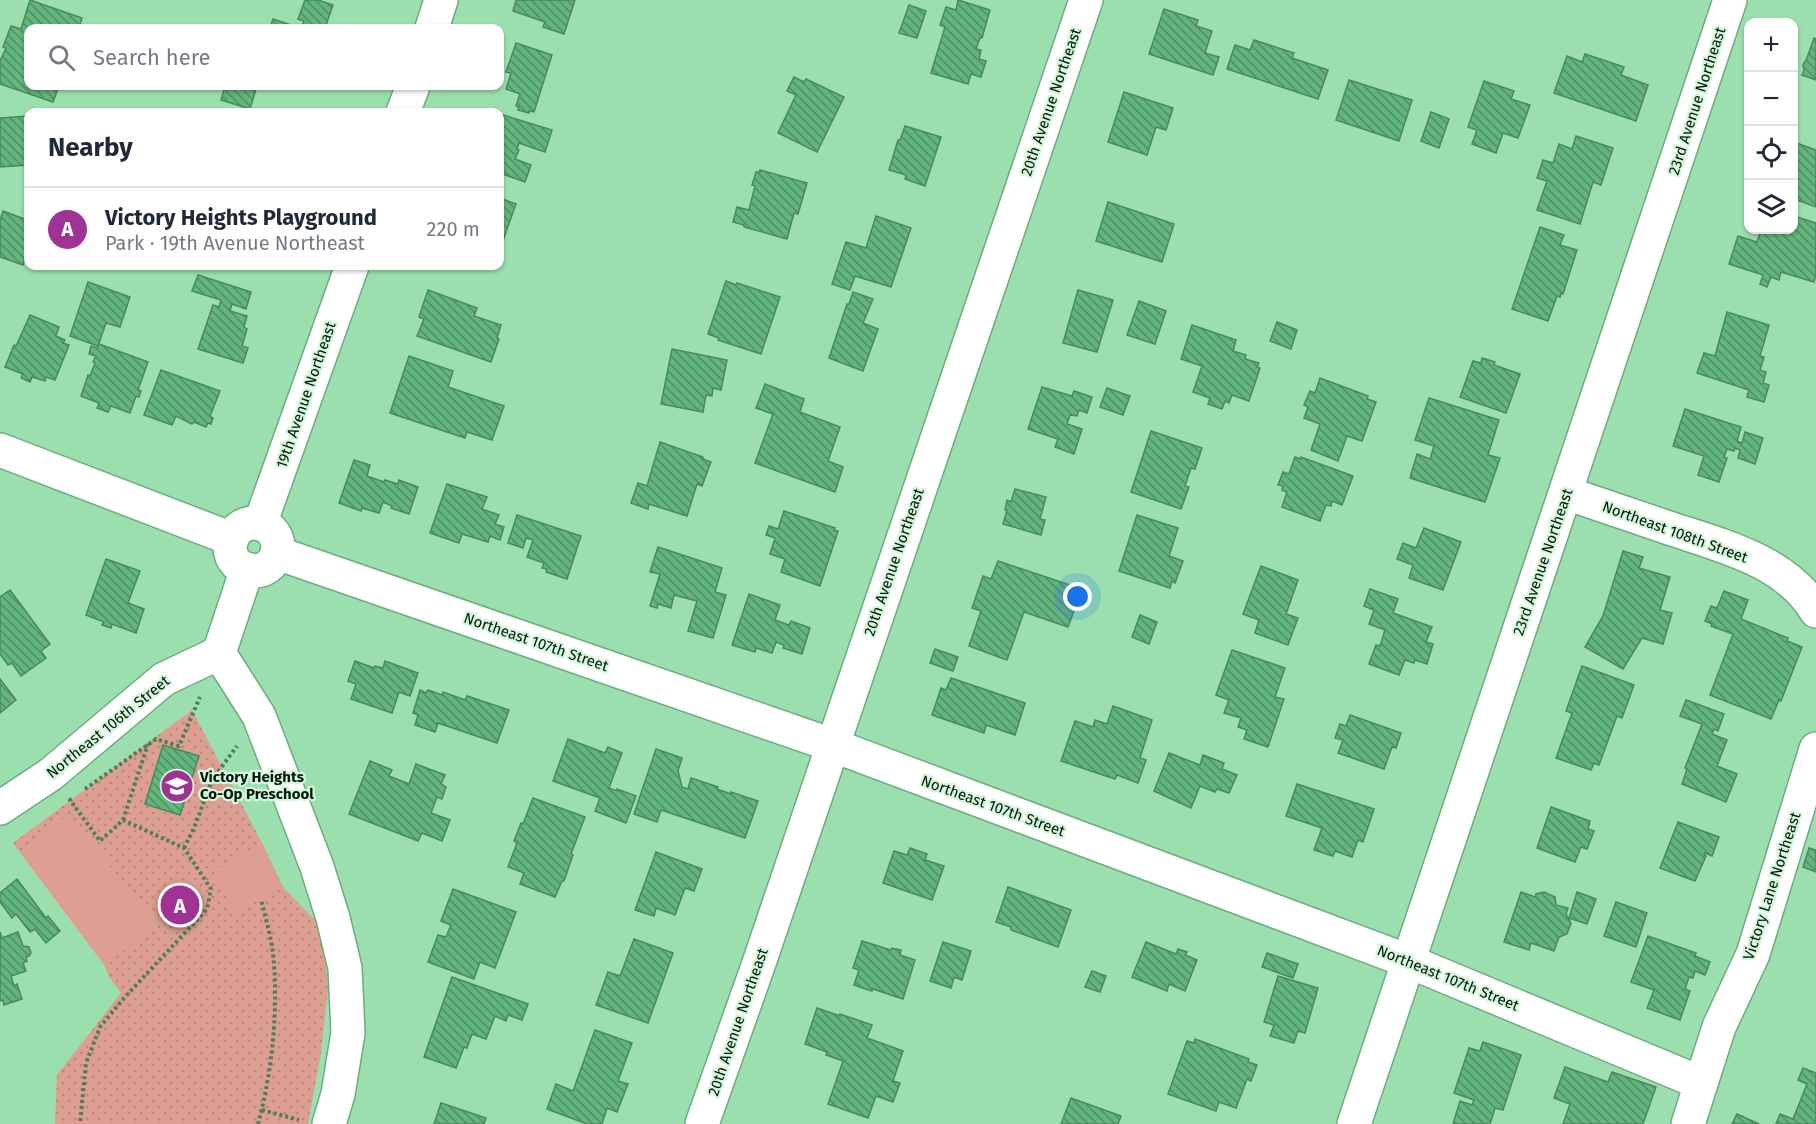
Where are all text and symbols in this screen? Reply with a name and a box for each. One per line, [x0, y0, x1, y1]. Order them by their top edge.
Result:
map controls [1744, 18, 1798, 234]
button: + [1744, 18, 1798, 72]
search box [24, 24, 504, 90]
street label: 23rd Avenue Northeast [1665, 24, 1730, 177]
street label: 20th Avenue Northeast [1017, 25, 1085, 178]
icon: search [45, 41, 78, 74]
text: Search here [93, 44, 211, 71]
button: − [1744, 72, 1798, 126]
button: locate [1744, 126, 1798, 180]
text: Nearby [48, 132, 133, 163]
button: layers [1744, 180, 1798, 234]
text: Victory Heights Playground [105, 204, 377, 231]
text: A [62, 217, 73, 241]
text: 220 m [427, 217, 480, 241]
text: Park · 19th Avenue Northeast [105, 231, 365, 255]
street label: 19th Avenue Northeast [272, 319, 340, 471]
street label: 20th Avenue Northeast [860, 485, 928, 638]
street label: 23rd Avenue Northeast [1509, 486, 1577, 638]
street label: Northeast 108th Street [1600, 497, 1751, 567]
your location [1063, 582, 1092, 611]
street label: Northeast 107th Street [461, 609, 611, 675]
street label: Northeast 106th Street [43, 671, 174, 782]
school or university icon: Victory Heights Co-Op Preschool [159, 768, 195, 804]
place label: Victory Heights Co-Op Preschool [199, 768, 314, 803]
street label: Northeast 107th Street [919, 772, 1068, 841]
street label: Victory Lane Northeast [1740, 809, 1805, 962]
pin: A [160, 882, 200, 928]
street label: Northeast 107th Street [1374, 941, 1522, 1015]
street label: 20th Avenue Northeast [704, 945, 772, 1098]

